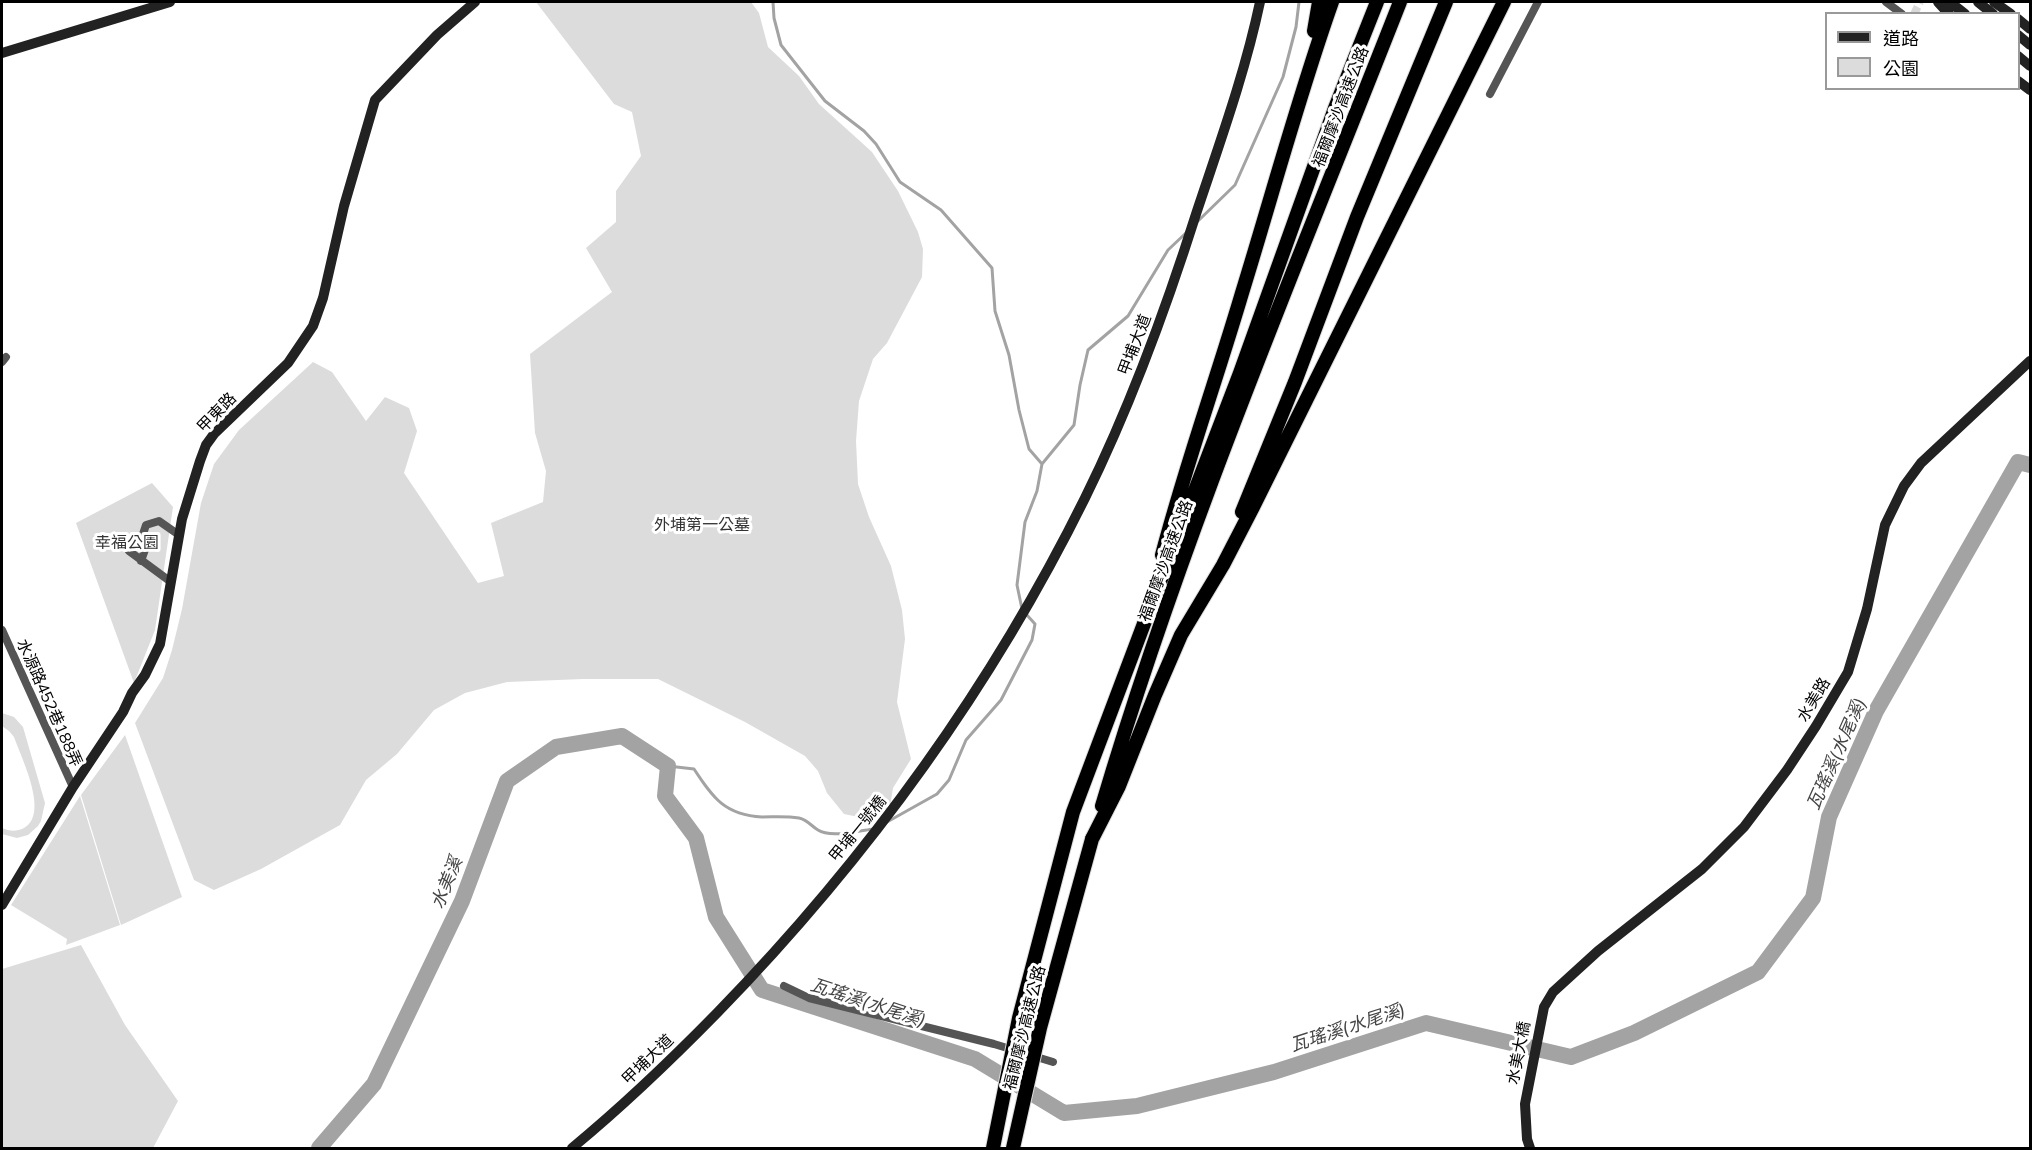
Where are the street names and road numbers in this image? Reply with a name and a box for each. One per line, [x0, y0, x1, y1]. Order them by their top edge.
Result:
street label: 福爾摩沙高速公路 [1309, 44, 1373, 170]
street label: 甲埔大道 [1115, 312, 1155, 378]
street label: 甲東路 [193, 389, 241, 437]
street label: 福爾摩沙高速公路 [1135, 498, 1197, 624]
street label: 水源路452巷188弄 [12, 636, 86, 770]
street label: 水美路 [1793, 674, 1835, 726]
street label: 甲埔一號橋 [825, 792, 891, 866]
street label: 福爾摩沙高速公路 [1000, 964, 1050, 1092]
street label: 水美大橋 [1503, 1020, 1535, 1086]
street label: 甲埔大道 [618, 1031, 678, 1089]

